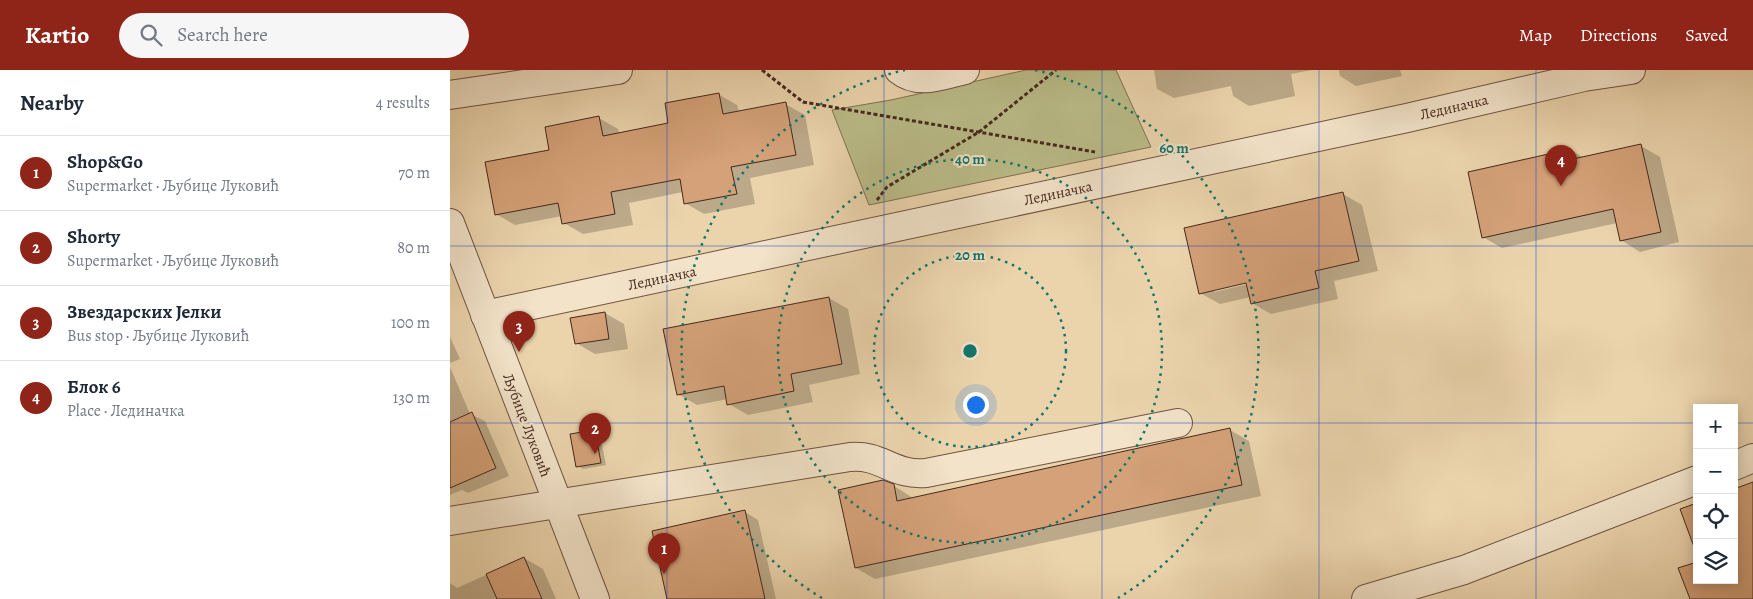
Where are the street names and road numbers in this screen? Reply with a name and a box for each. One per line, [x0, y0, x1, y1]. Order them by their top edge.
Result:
street label: Лединачка [1418, 89, 1490, 125]
street label: Лединачка [1022, 176, 1094, 210]
street label: Лединачка [626, 261, 698, 295]
street label: Љубице Луковић [498, 370, 556, 480]

